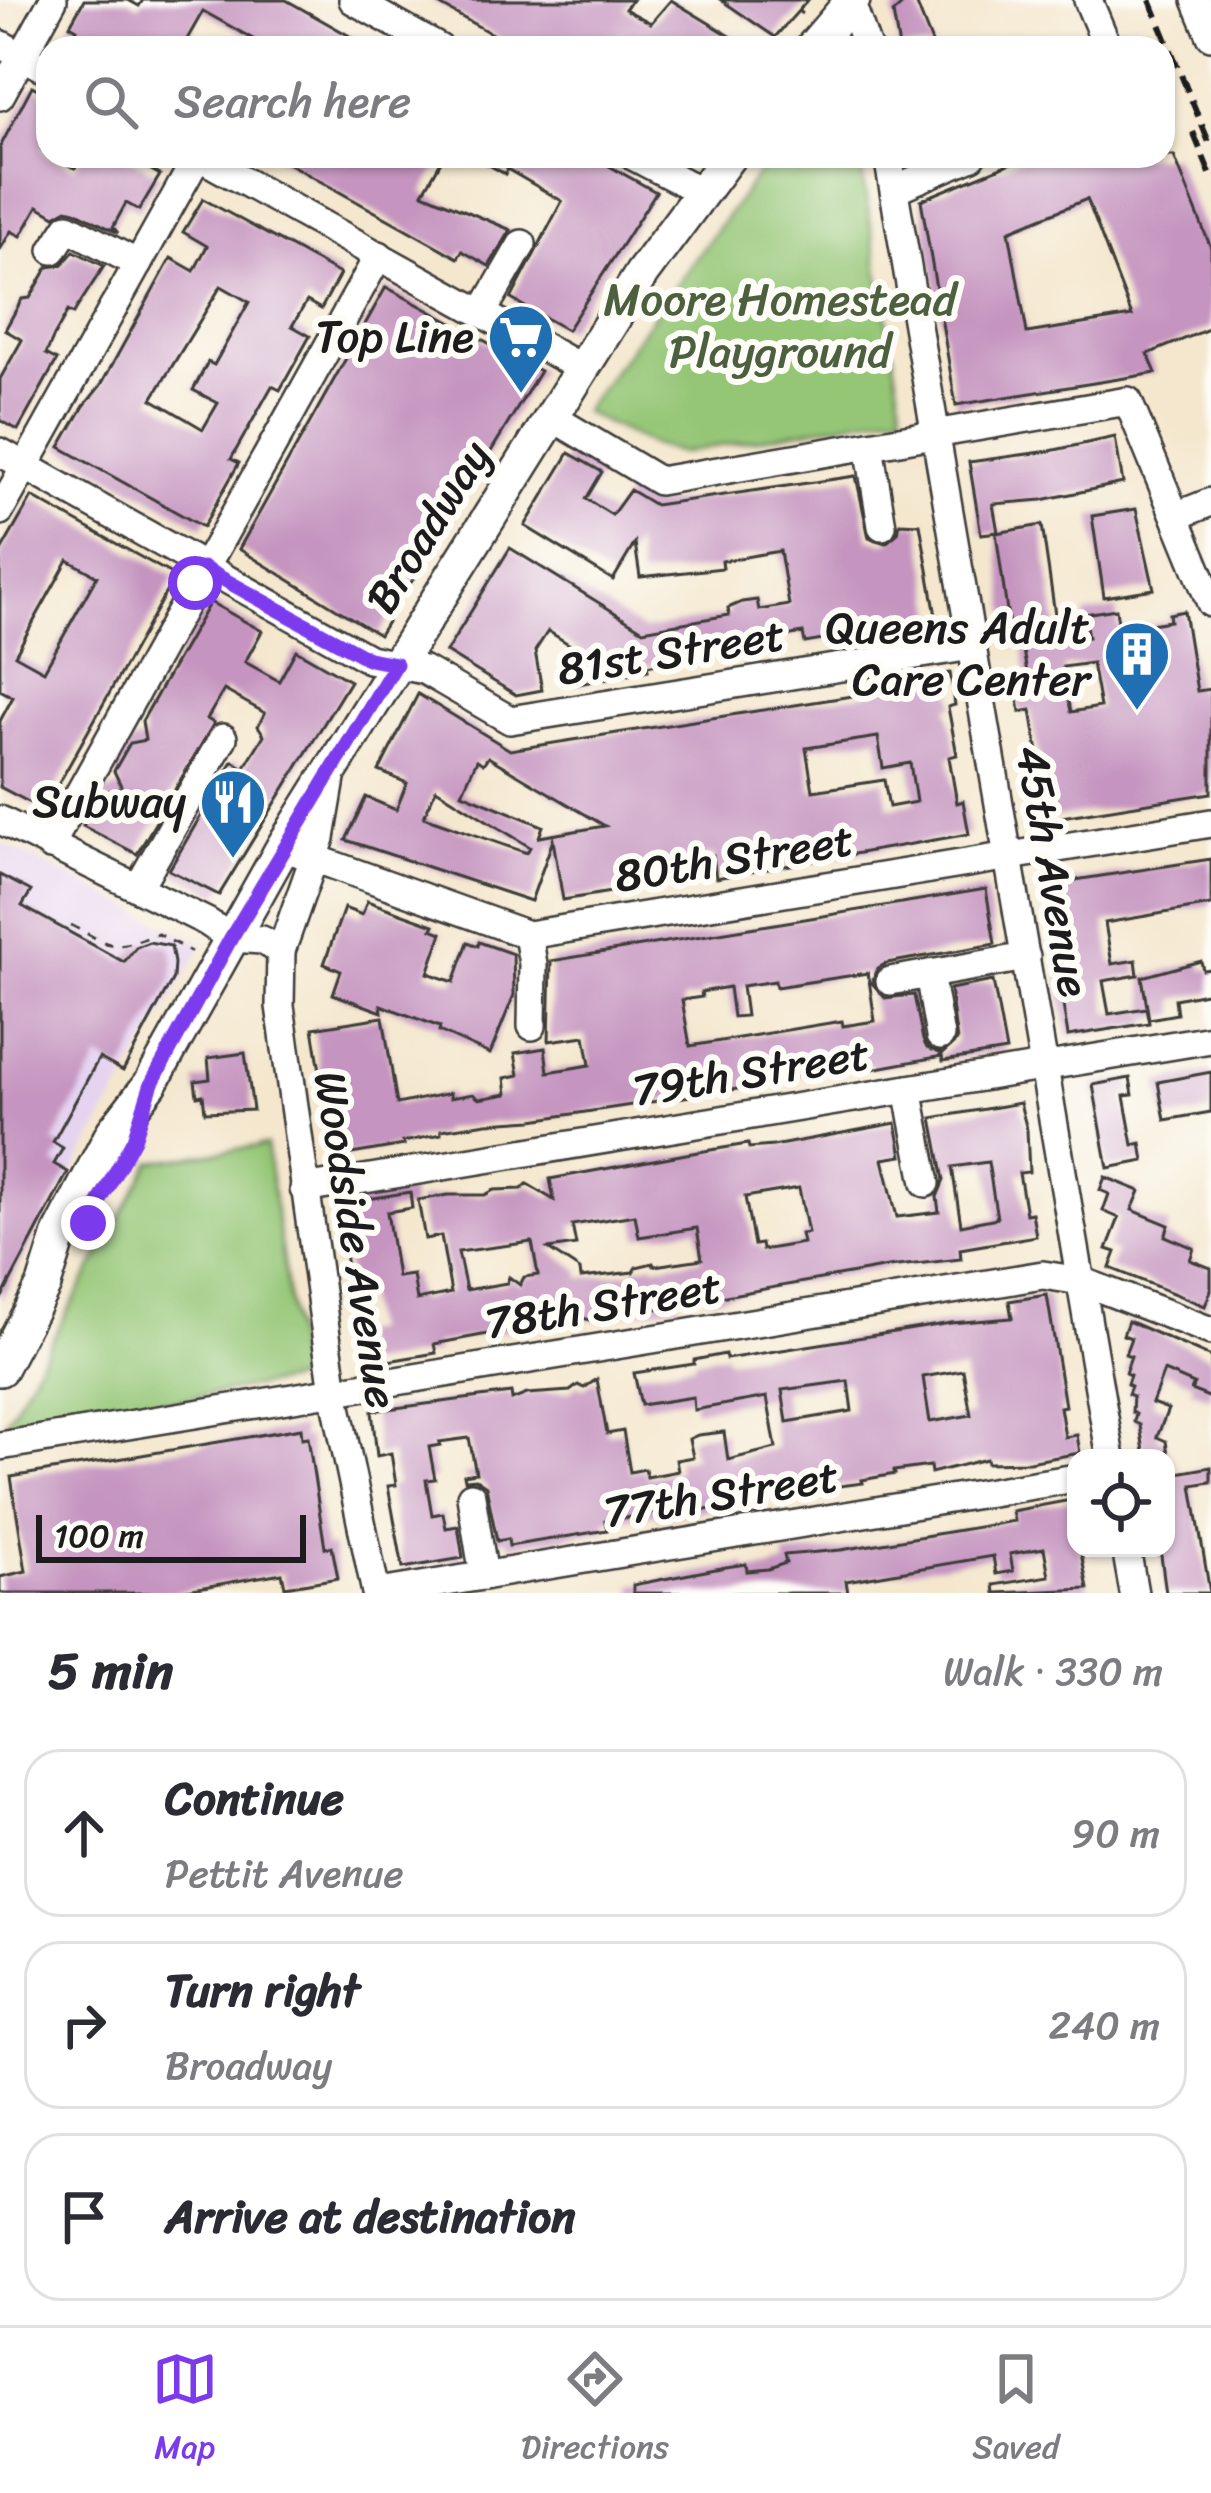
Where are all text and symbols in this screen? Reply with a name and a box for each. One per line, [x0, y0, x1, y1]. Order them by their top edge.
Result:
search box [36, 36, 1175, 168]
text: Search here [174, 62, 411, 142]
icon: search [78, 69, 144, 135]
park label: Moore Homestead Playground [604, 260, 960, 392]
place label: Top Line [316, 297, 474, 377]
supermarket icon: Top Line [486, 302, 556, 396]
street label: Broadway [343, 423, 513, 630]
route start [168, 556, 222, 610]
place label: Queens Adult Care Center [825, 588, 1093, 720]
street label: 81st Street [552, 595, 790, 709]
building icon: Queens Adult Care Center [1102, 619, 1172, 713]
street label: 45th Avenue [992, 739, 1114, 1003]
place label: Subway [32, 762, 187, 842]
restaurant icon: Subway [198, 767, 268, 861]
street label: 80th Street [609, 800, 859, 916]
street label: 79th Street [627, 1014, 875, 1130]
street label: Woodside Avenue [290, 1065, 422, 1415]
route end [61, 1196, 115, 1250]
street label: 78th Street [479, 1247, 727, 1363]
street label: 77th Street [598, 1436, 844, 1552]
map controls [1067, 1449, 1175, 1557]
button: locate [1067, 1449, 1175, 1557]
text: 100 m [54, 1507, 144, 1565]
scale bar [36, 1509, 306, 1562]
text: 5 min [48, 1626, 173, 1716]
text: Walk · 330 m [943, 1637, 1163, 1706]
text: Continue [165, 1759, 344, 1839]
text: 90 m [1071, 1799, 1160, 1868]
icon: ahead [51, 1800, 117, 1866]
text: Pettit Avenue [165, 1839, 404, 1908]
text: Turn right [165, 1951, 360, 2031]
text: 240 m [1048, 1991, 1160, 2060]
icon: right [51, 1992, 117, 2058]
text: Broadway [165, 2031, 332, 2100]
text: Arrive at destination [165, 2177, 575, 2257]
icon: arrive [51, 2184, 117, 2250]
tab: Map [152, 2346, 218, 2476]
tab: Directions [521, 2346, 669, 2476]
tab: Saved [972, 2346, 1059, 2476]

